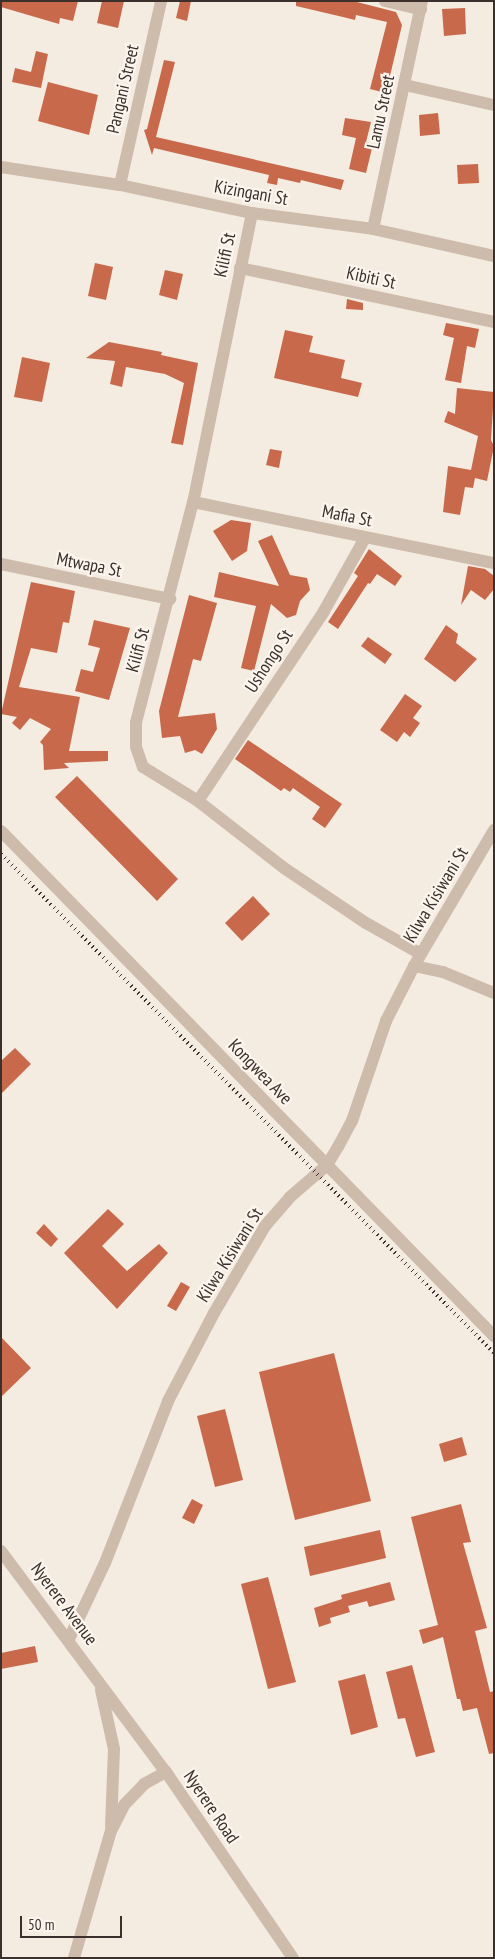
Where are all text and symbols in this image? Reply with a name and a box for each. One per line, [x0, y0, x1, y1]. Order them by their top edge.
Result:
street label: Pangani Street [102, 42, 144, 136]
street label: Lamu Street [363, 73, 399, 151]
street label: Kizingani St [213, 176, 289, 210]
street label: Kilifi St [210, 231, 240, 279]
street label: Kibiti St [344, 262, 398, 294]
street label: Mafia St [320, 501, 374, 531]
street label: Mtwapa St [55, 548, 123, 582]
street label: Kilifi St [122, 625, 154, 675]
street label: Ushongo St [241, 625, 297, 697]
street label: Kilwa Kisiwani St [399, 843, 473, 947]
street label: Kongwea Ave [223, 1035, 297, 1109]
street label: Kilwa Kisiwani St [192, 1204, 268, 1306]
street label: Nyerere Avenue [26, 1558, 102, 1650]
street label: Nyerere Road [179, 1766, 243, 1848]
scale bar [22, 1906, 125, 1938]
text: 50 m [28, 1915, 54, 1934]

